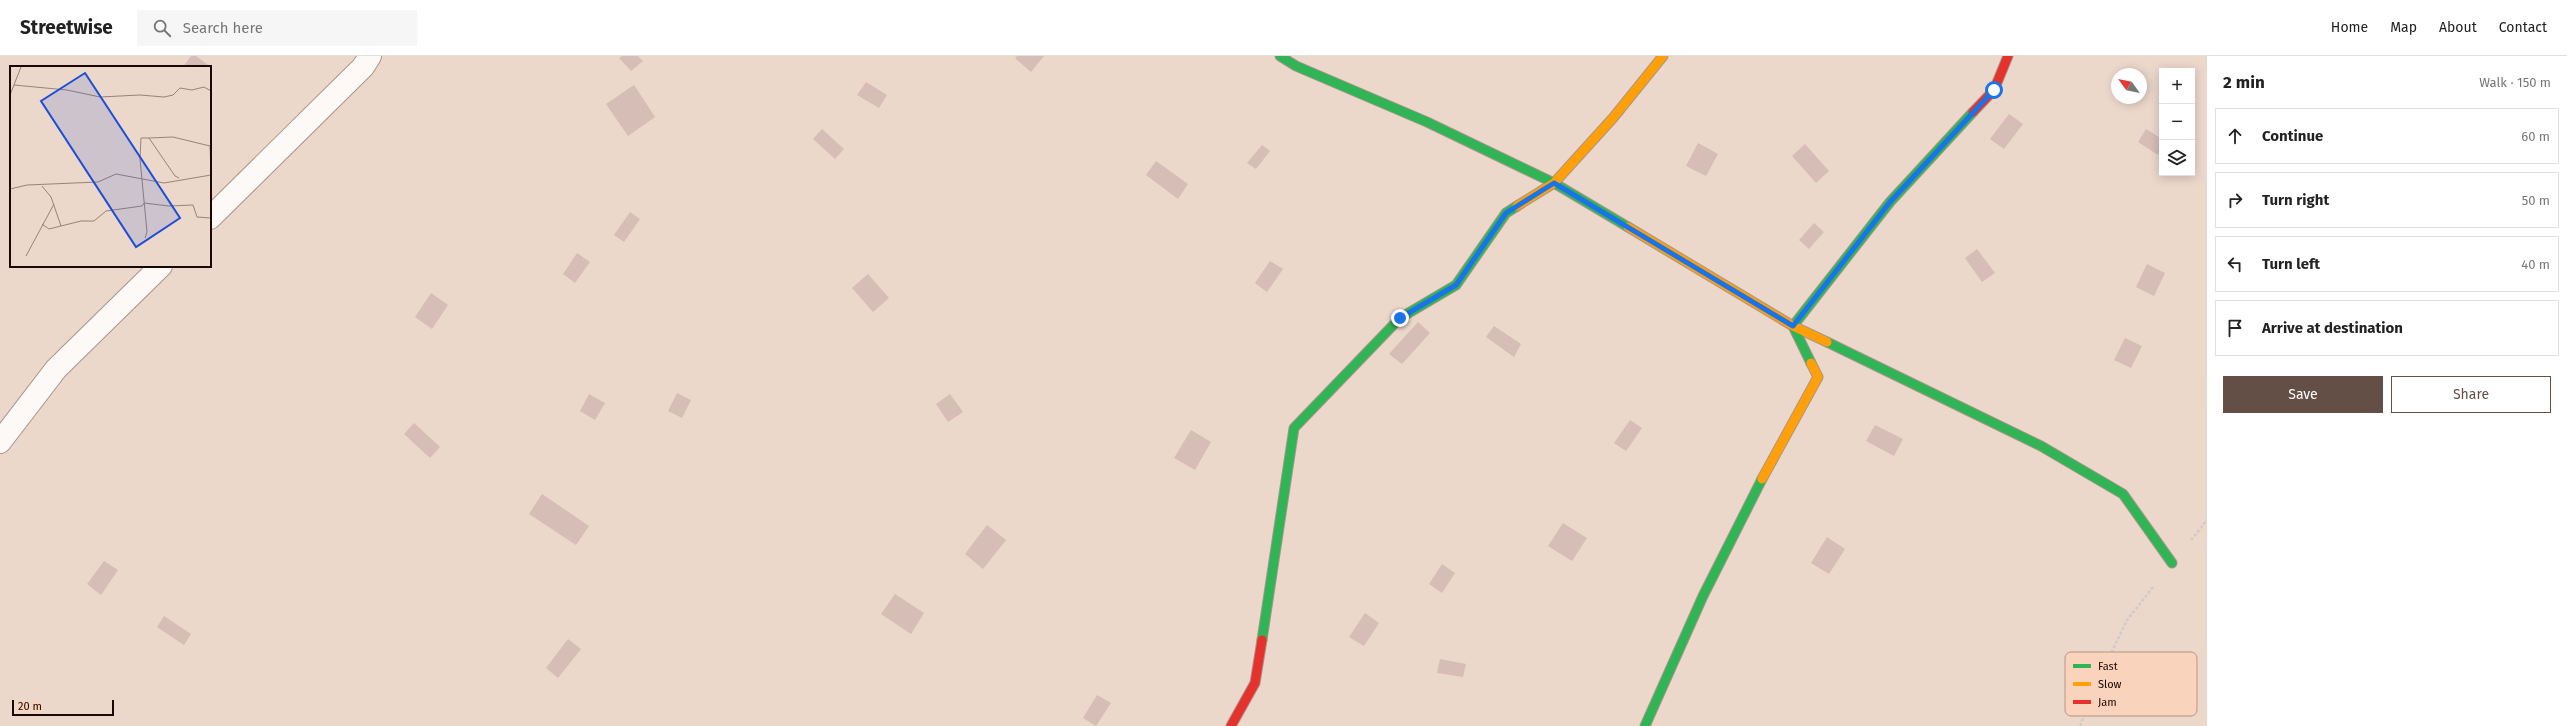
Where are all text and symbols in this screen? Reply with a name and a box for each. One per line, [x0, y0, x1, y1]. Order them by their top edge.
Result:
search box [137, 10, 417, 46]
text: Streetwise [20, 16, 113, 39]
icon: search [151, 17, 173, 39]
text: Search here [183, 19, 263, 37]
text: Home [2331, 19, 2368, 36]
text: Map [2390, 19, 2417, 36]
text: About [2439, 19, 2477, 36]
text: Contact [2499, 19, 2547, 36]
inset map [10, 66, 211, 267]
north arrow [2111, 68, 2147, 104]
map controls [2159, 68, 2195, 176]
button: + [2159, 68, 2195, 104]
text: 2 min [2223, 72, 2265, 93]
text: Walk · 150 m [2479, 75, 2551, 90]
route start [1985, 81, 2003, 99]
button: − [2159, 104, 2195, 140]
icon: ahead [2224, 125, 2246, 147]
text: Continue [2262, 127, 2323, 145]
text: 60 m [2521, 129, 2550, 144]
button: layers [2159, 140, 2195, 176]
icon: right [2224, 189, 2246, 211]
text: Turn right [2262, 191, 2329, 209]
text: 50 m [2522, 193, 2550, 208]
icon: left [2224, 253, 2246, 275]
text: Turn left [2262, 255, 2320, 273]
text: 40 m [2521, 257, 2550, 272]
route end [1391, 309, 1409, 327]
icon: arrive [2224, 317, 2246, 339]
text: Arrive at destination [2262, 319, 2403, 337]
button: Save [2223, 376, 2383, 413]
button: Share [2391, 376, 2551, 413]
legend [2065, 652, 2197, 716]
text: Fast [2098, 660, 2118, 673]
text: Slow [2098, 678, 2122, 691]
text: Jam [2098, 696, 2117, 709]
scale bar [12, 698, 114, 717]
text: 20 m [18, 700, 42, 713]

